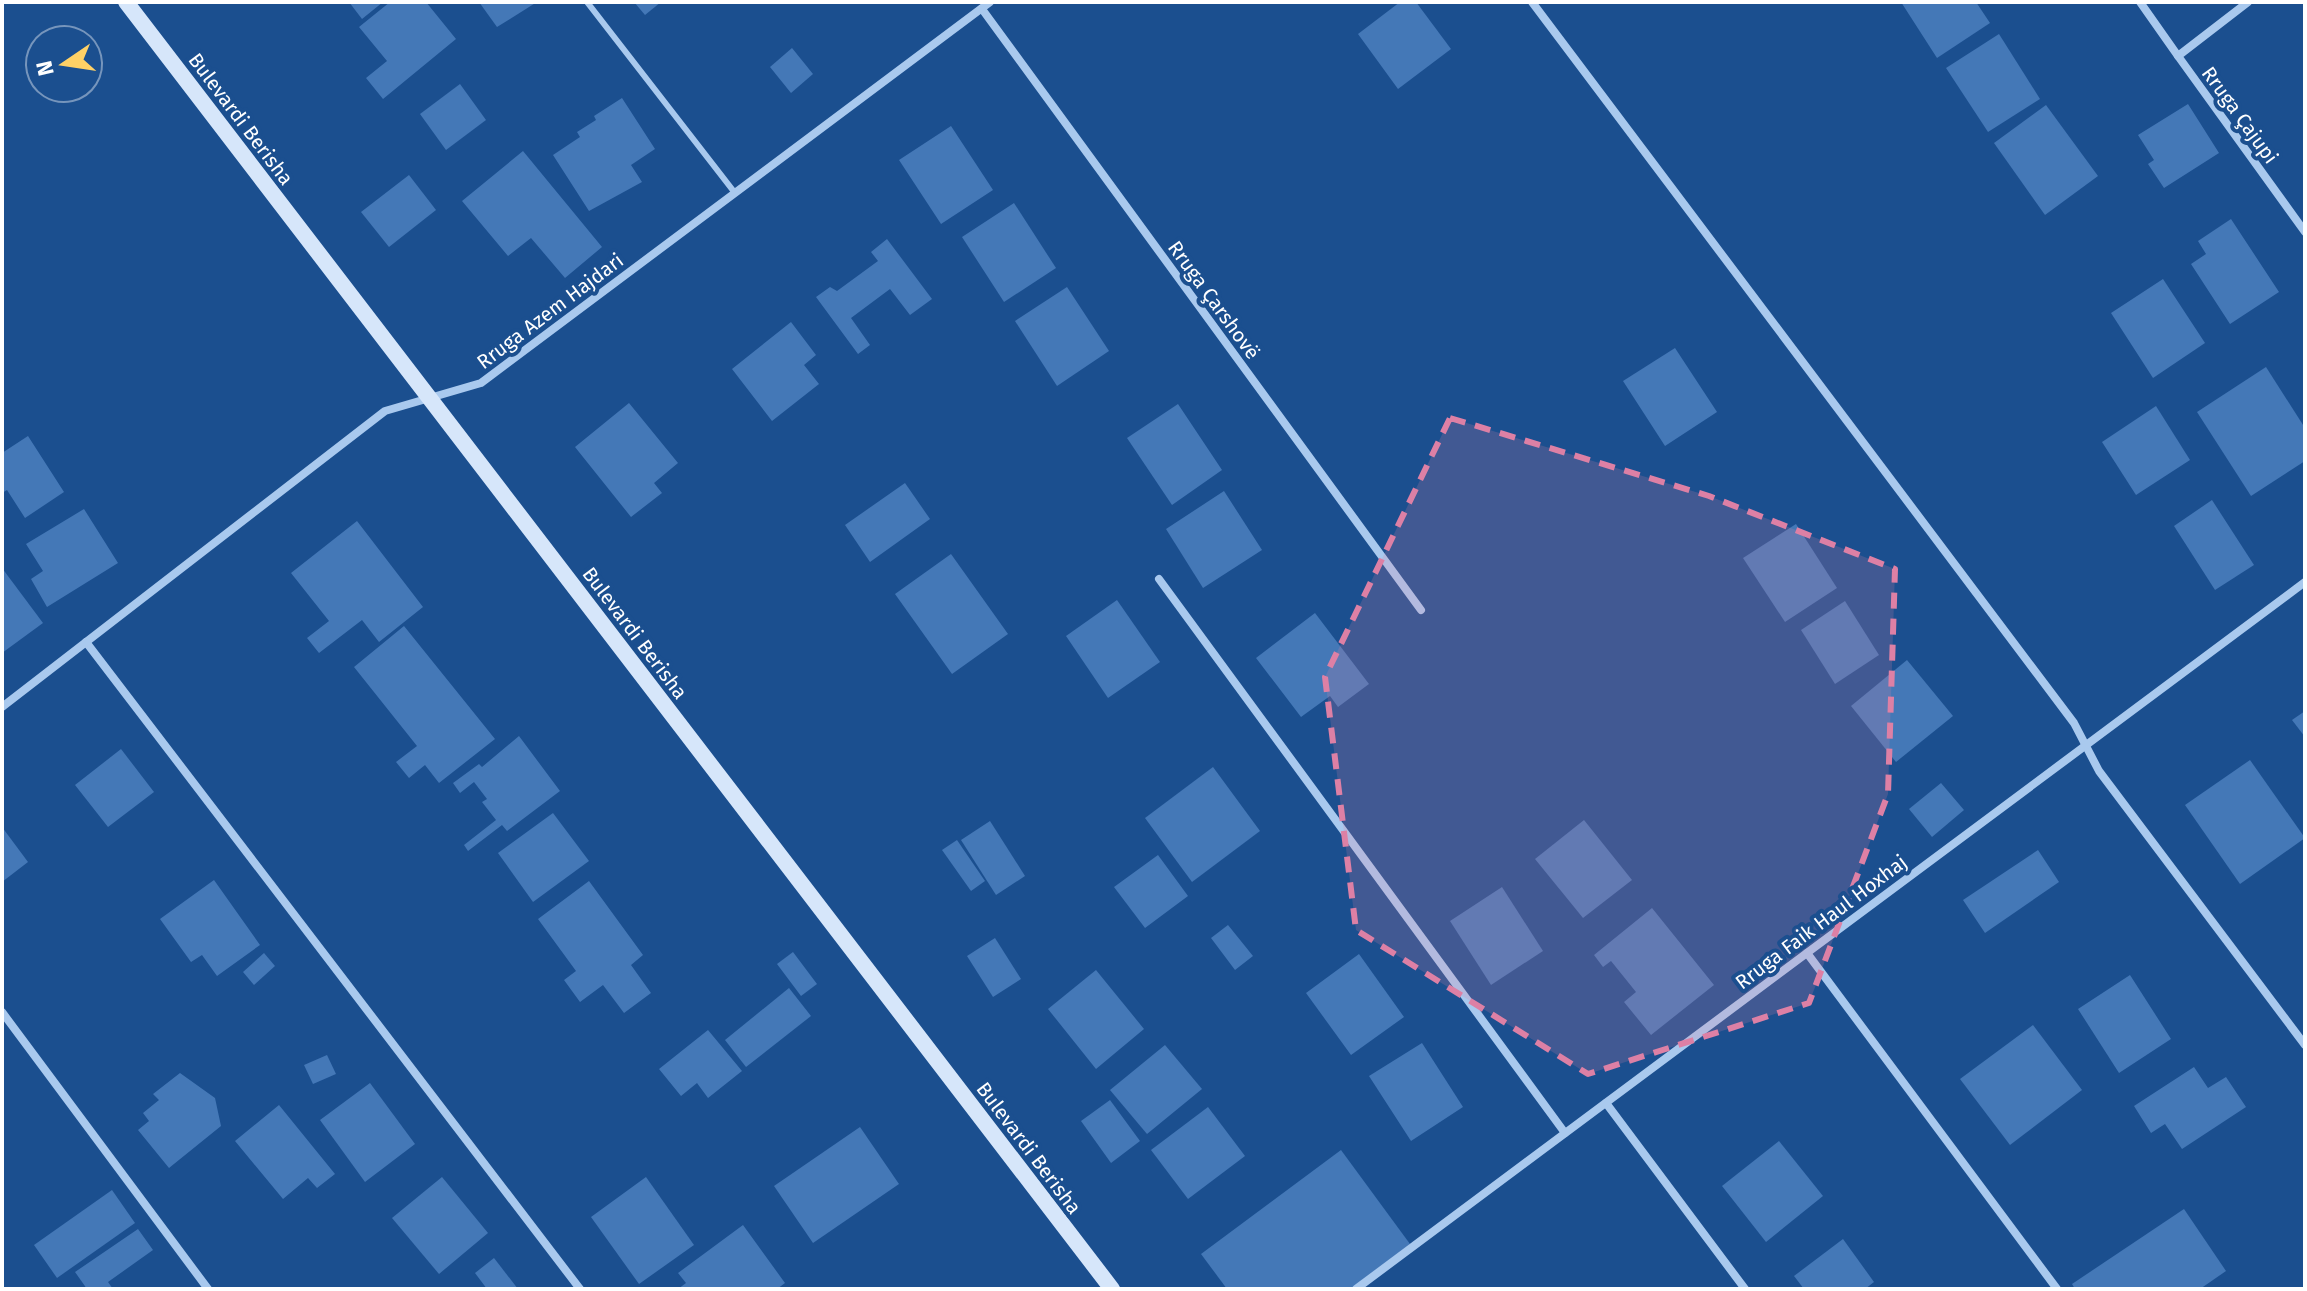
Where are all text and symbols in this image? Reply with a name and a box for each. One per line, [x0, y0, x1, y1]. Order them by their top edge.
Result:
north arrow [24, 24, 104, 104]
street label: Bulevardi Berisha [184, 48, 298, 190]
text: N [30, 58, 60, 79]
street label: Rruga Çajupi [2196, 62, 2283, 169]
street label: Rruga Çarshovë [1162, 236, 1265, 364]
street label: Rruga Azem Hajdari [472, 248, 628, 374]
street label: Bulevardi Berisha [578, 562, 692, 704]
street label: Rruga Faik Haul Hoxhaj [1731, 850, 1911, 994]
street label: Bulevardi Berisha [972, 1077, 1086, 1219]

